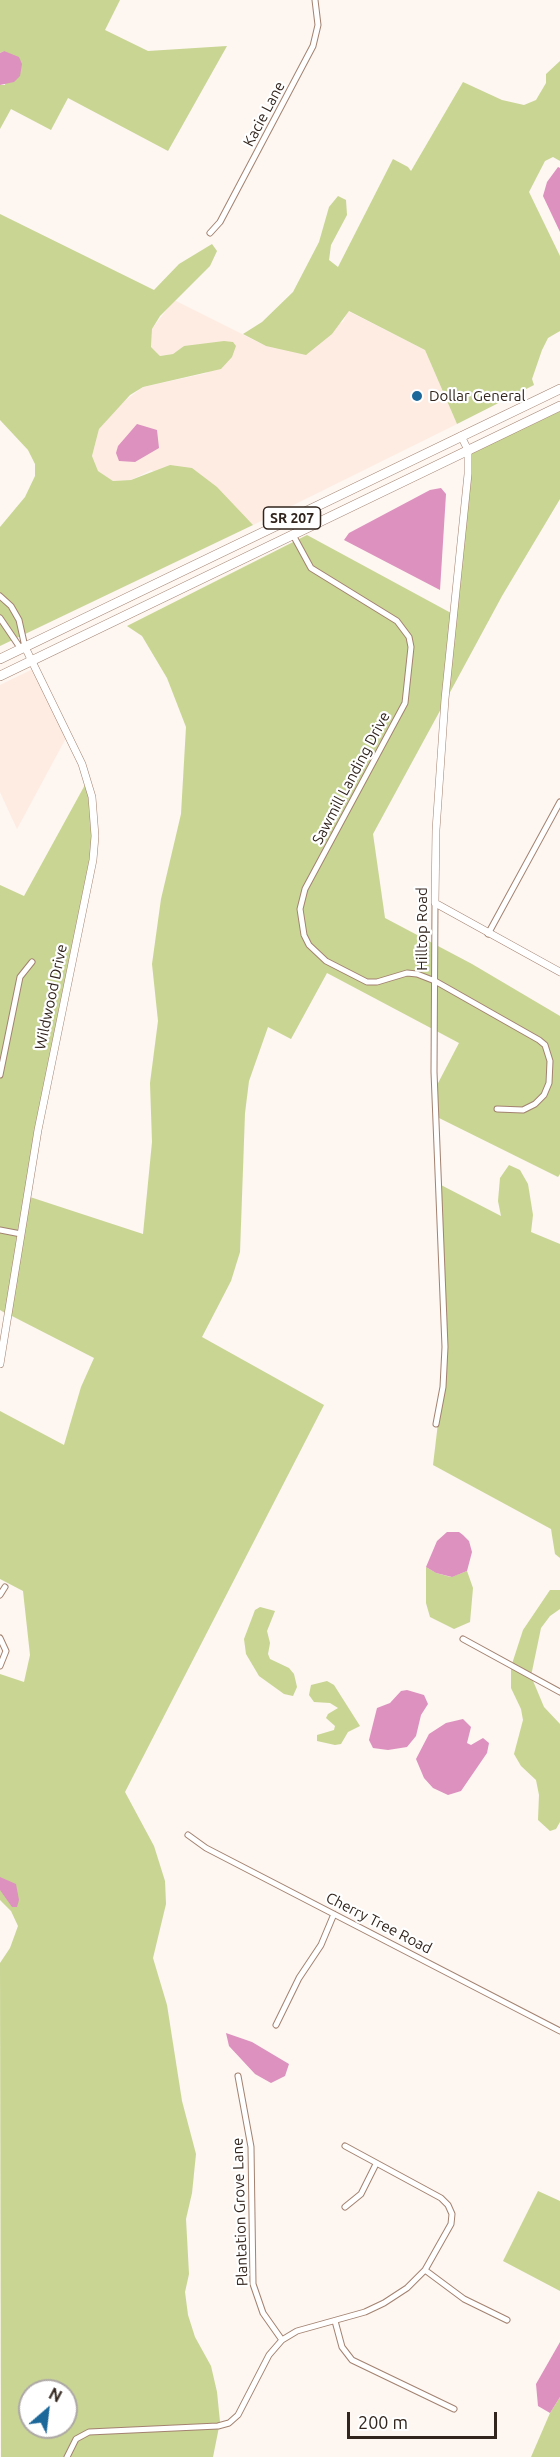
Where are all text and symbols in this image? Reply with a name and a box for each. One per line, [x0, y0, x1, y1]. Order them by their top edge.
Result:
street label: Kacie Lane [239, 78, 289, 150]
place label: Dollar General [429, 387, 525, 405]
marker: Dollar General [410, 389, 424, 403]
road number: SR 207 [264, 507, 320, 529]
street label: Sawmill Landing Drive [308, 709, 394, 847]
street label: Hilltop Road [413, 887, 431, 971]
street label: Wildwood Drive [31, 943, 71, 1051]
street label: Cherry Tree Road [323, 1889, 435, 1957]
street label: Plantation Grove Lane [228, 2137, 252, 2287]
north arrow [18, 2379, 78, 2439]
text: N [46, 2384, 65, 2406]
scale bar [350, 2400, 500, 2438]
text: 200 m [358, 2412, 408, 2432]

